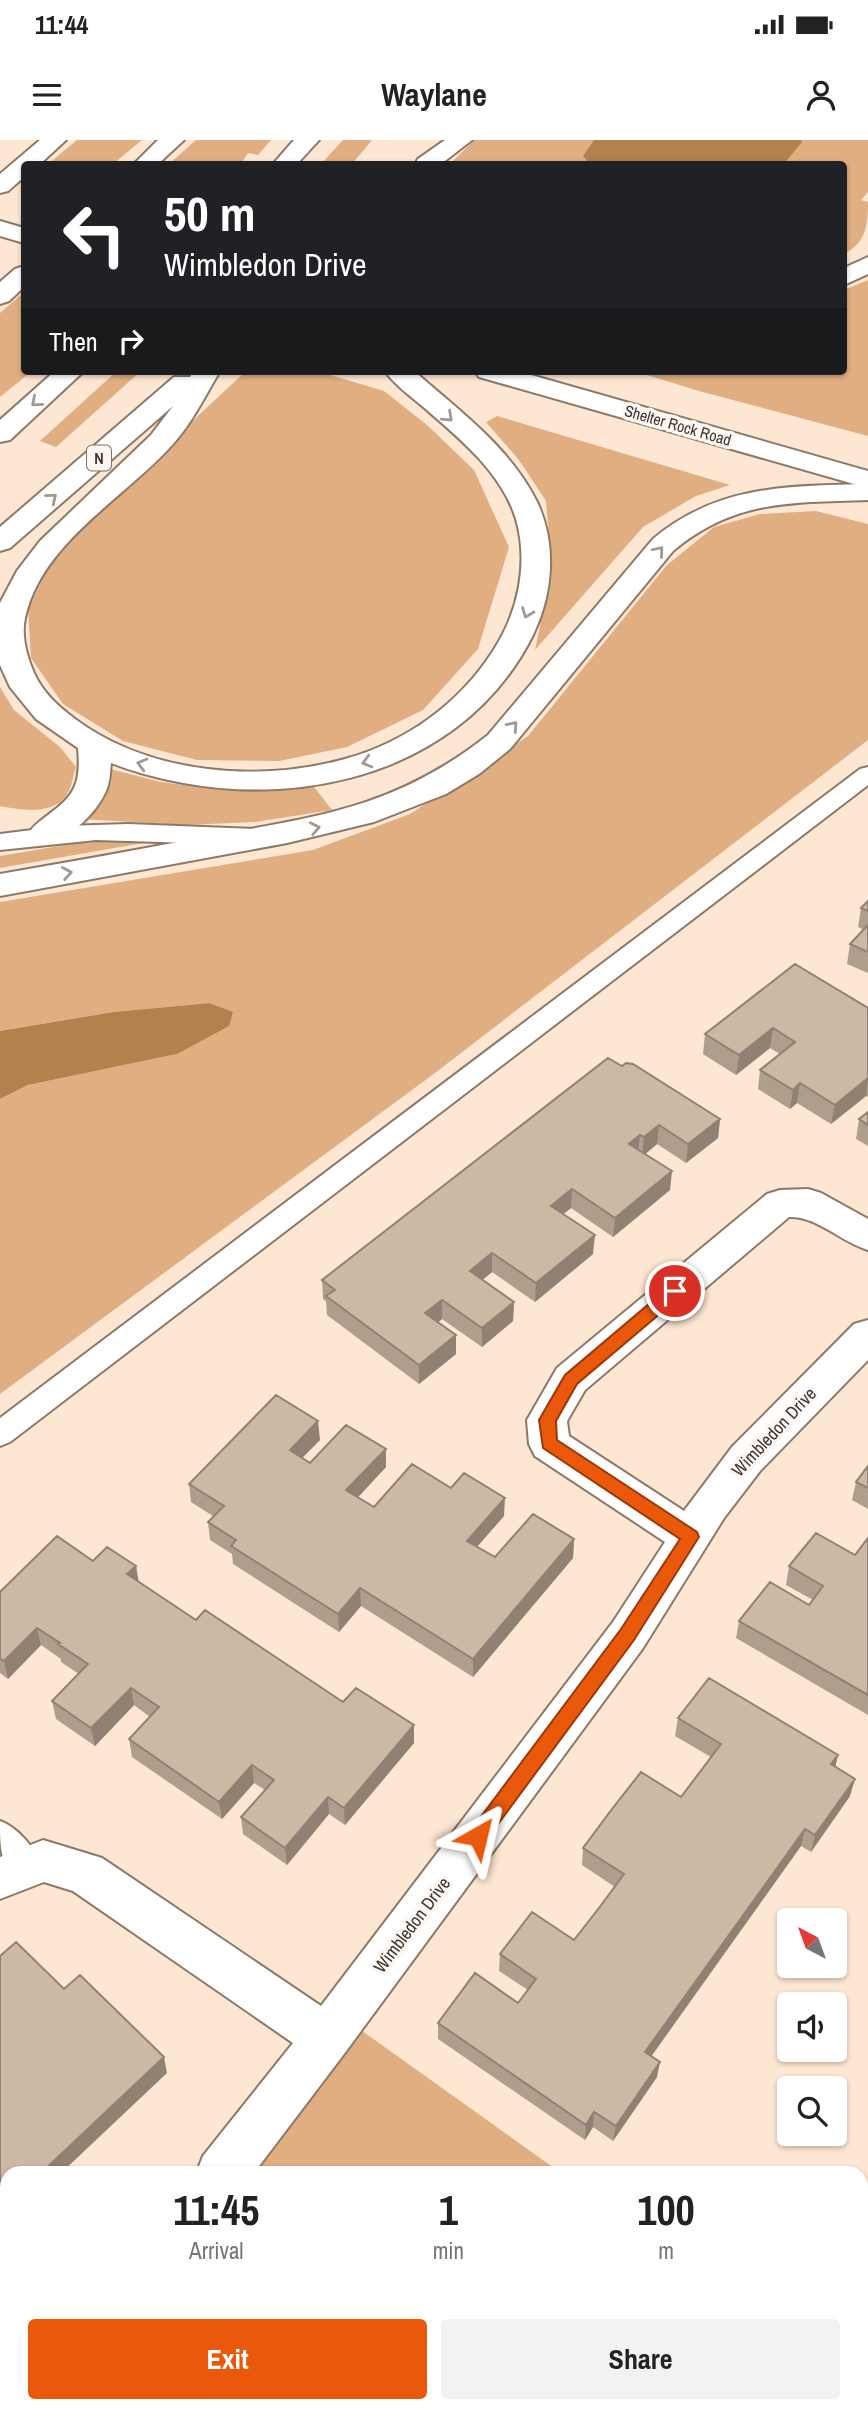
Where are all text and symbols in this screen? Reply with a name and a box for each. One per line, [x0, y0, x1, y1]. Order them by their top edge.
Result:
text: 11:44 [35, 7, 88, 42]
text: Waylane [381, 73, 487, 116]
icon: menu [28, 76, 66, 114]
icon: person [802, 76, 840, 114]
text: 50 m [164, 180, 256, 246]
icon: left [49, 189, 140, 280]
text: Wimbledon Drive [164, 243, 367, 286]
icon: right [112, 322, 150, 360]
text: Then [49, 324, 98, 359]
one-way arrow [31, 394, 44, 406]
street label: Shelter Rock Road [622, 399, 734, 451]
one-way arrow [440, 409, 453, 422]
road number: N [87, 446, 111, 470]
one-way arrow [44, 494, 57, 506]
one-way arrow [651, 546, 663, 559]
one-way arrow [521, 606, 535, 618]
one-way arrow [505, 721, 517, 734]
one-way arrow [361, 754, 373, 768]
one-way arrow [137, 758, 149, 772]
one-way arrow [309, 821, 321, 836]
one-way arrow [61, 866, 73, 881]
pin [645, 1261, 705, 1321]
icon: arrive [656, 1272, 694, 1310]
street label: Wimbledon Drive [726, 1381, 822, 1482]
position arrow [441, 1799, 515, 1873]
street label: Wimbledon Drive [367, 1872, 456, 1978]
north arrow [777, 1908, 847, 1978]
map controls [777, 1908, 847, 2146]
button: sound [777, 1992, 847, 2062]
button: search [777, 2076, 847, 2146]
text: 11:45 [173, 2182, 259, 2238]
text: 1 [439, 2182, 458, 2238]
text: 100 [637, 2182, 695, 2238]
text: Arrival [189, 2235, 244, 2266]
text: min [433, 2235, 464, 2266]
text: m [658, 2235, 674, 2266]
button: Exit [28, 2319, 427, 2399]
button: Share [441, 2319, 840, 2399]

